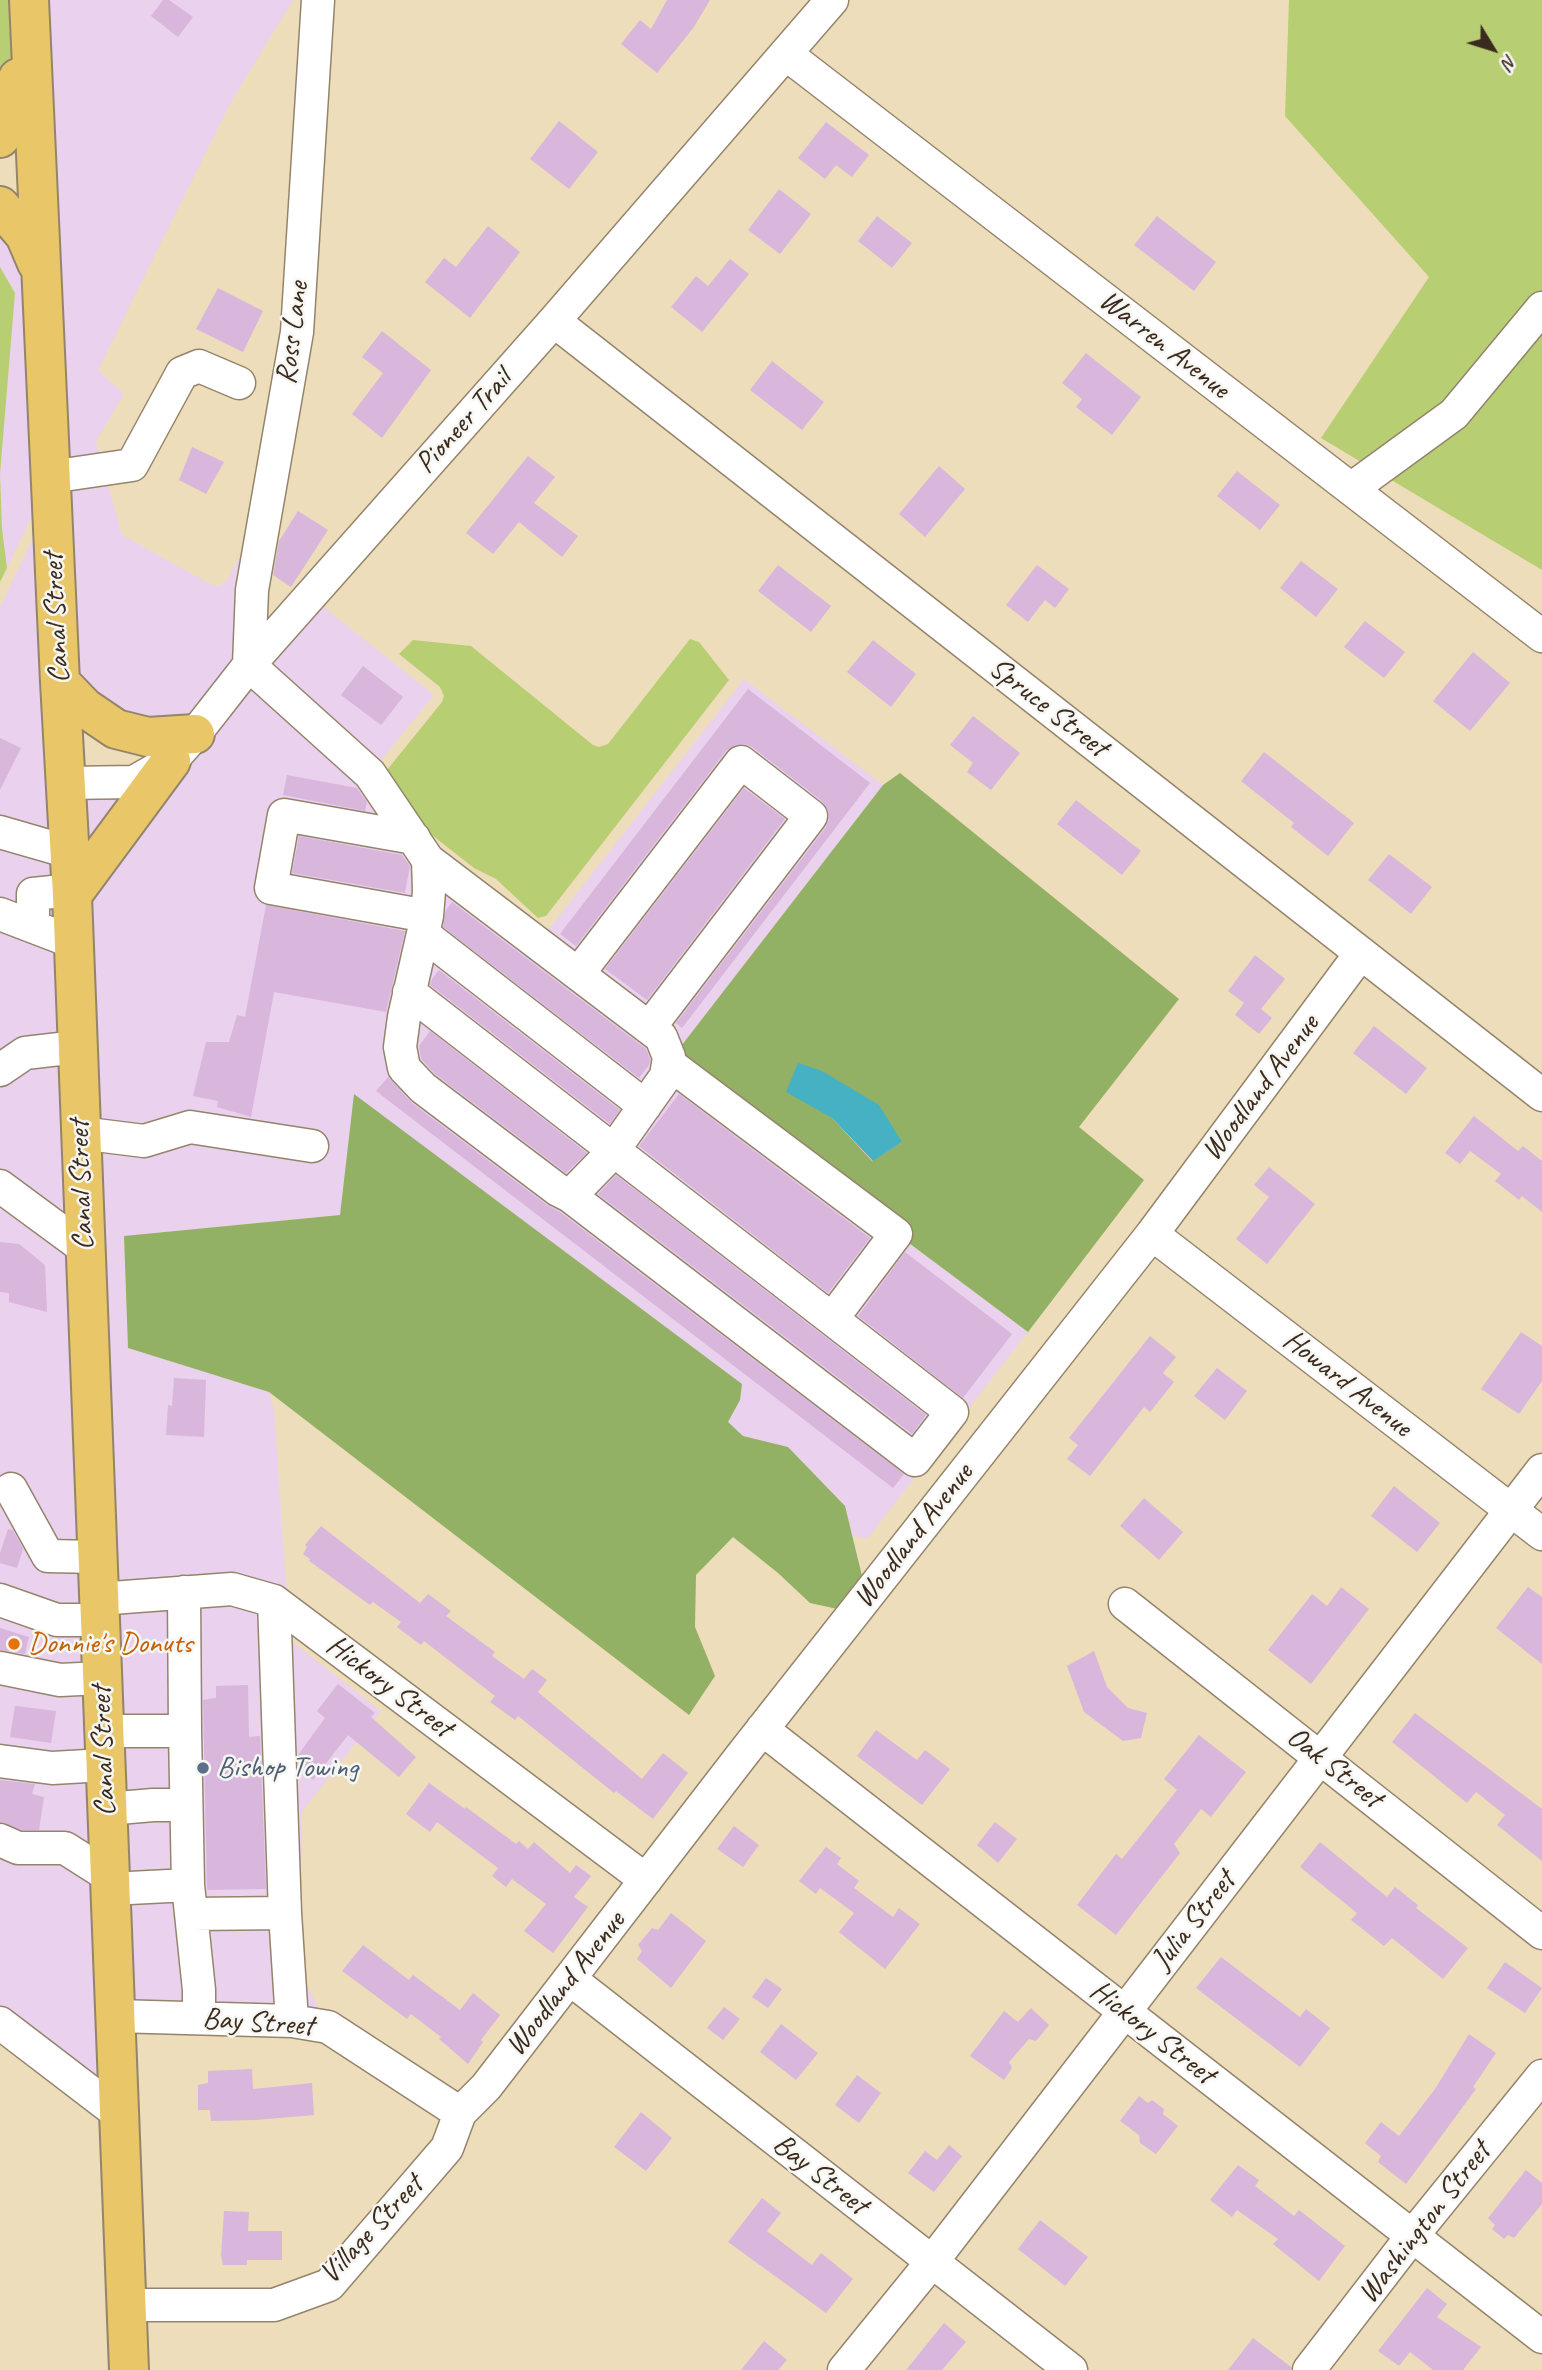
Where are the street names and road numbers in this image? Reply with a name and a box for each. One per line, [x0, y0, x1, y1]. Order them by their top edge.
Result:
street label: Ross Lane [269, 280, 317, 386]
street label: Warren Avenue [1092, 283, 1236, 407]
street label: Pioneer Trail [408, 363, 520, 481]
street label: Canal Street [36, 552, 78, 684]
street label: Spruce Street [981, 650, 1115, 766]
street label: Woodland Avenue [1194, 1008, 1328, 1168]
street label: Canal Street [62, 1119, 102, 1251]
street label: Howard Avenue [1275, 1323, 1419, 1445]
street label: Woodland Avenue [846, 1457, 982, 1615]
street label: Hickory Street [319, 1628, 459, 1746]
street label: Canal Street [84, 1685, 124, 1817]
street label: Oak Street [1279, 1719, 1389, 1817]
street label: Julia Street [1144, 1864, 1244, 1978]
street label: Woodland Avenue [498, 1905, 634, 2063]
street label: Hickory Street [1082, 1973, 1222, 2093]
street label: Bay Street [201, 2001, 315, 2045]
street label: Bay Street [765, 2127, 875, 2223]
street label: Washington Street [1351, 2135, 1499, 2311]
street label: Village Street [313, 2168, 431, 2292]

